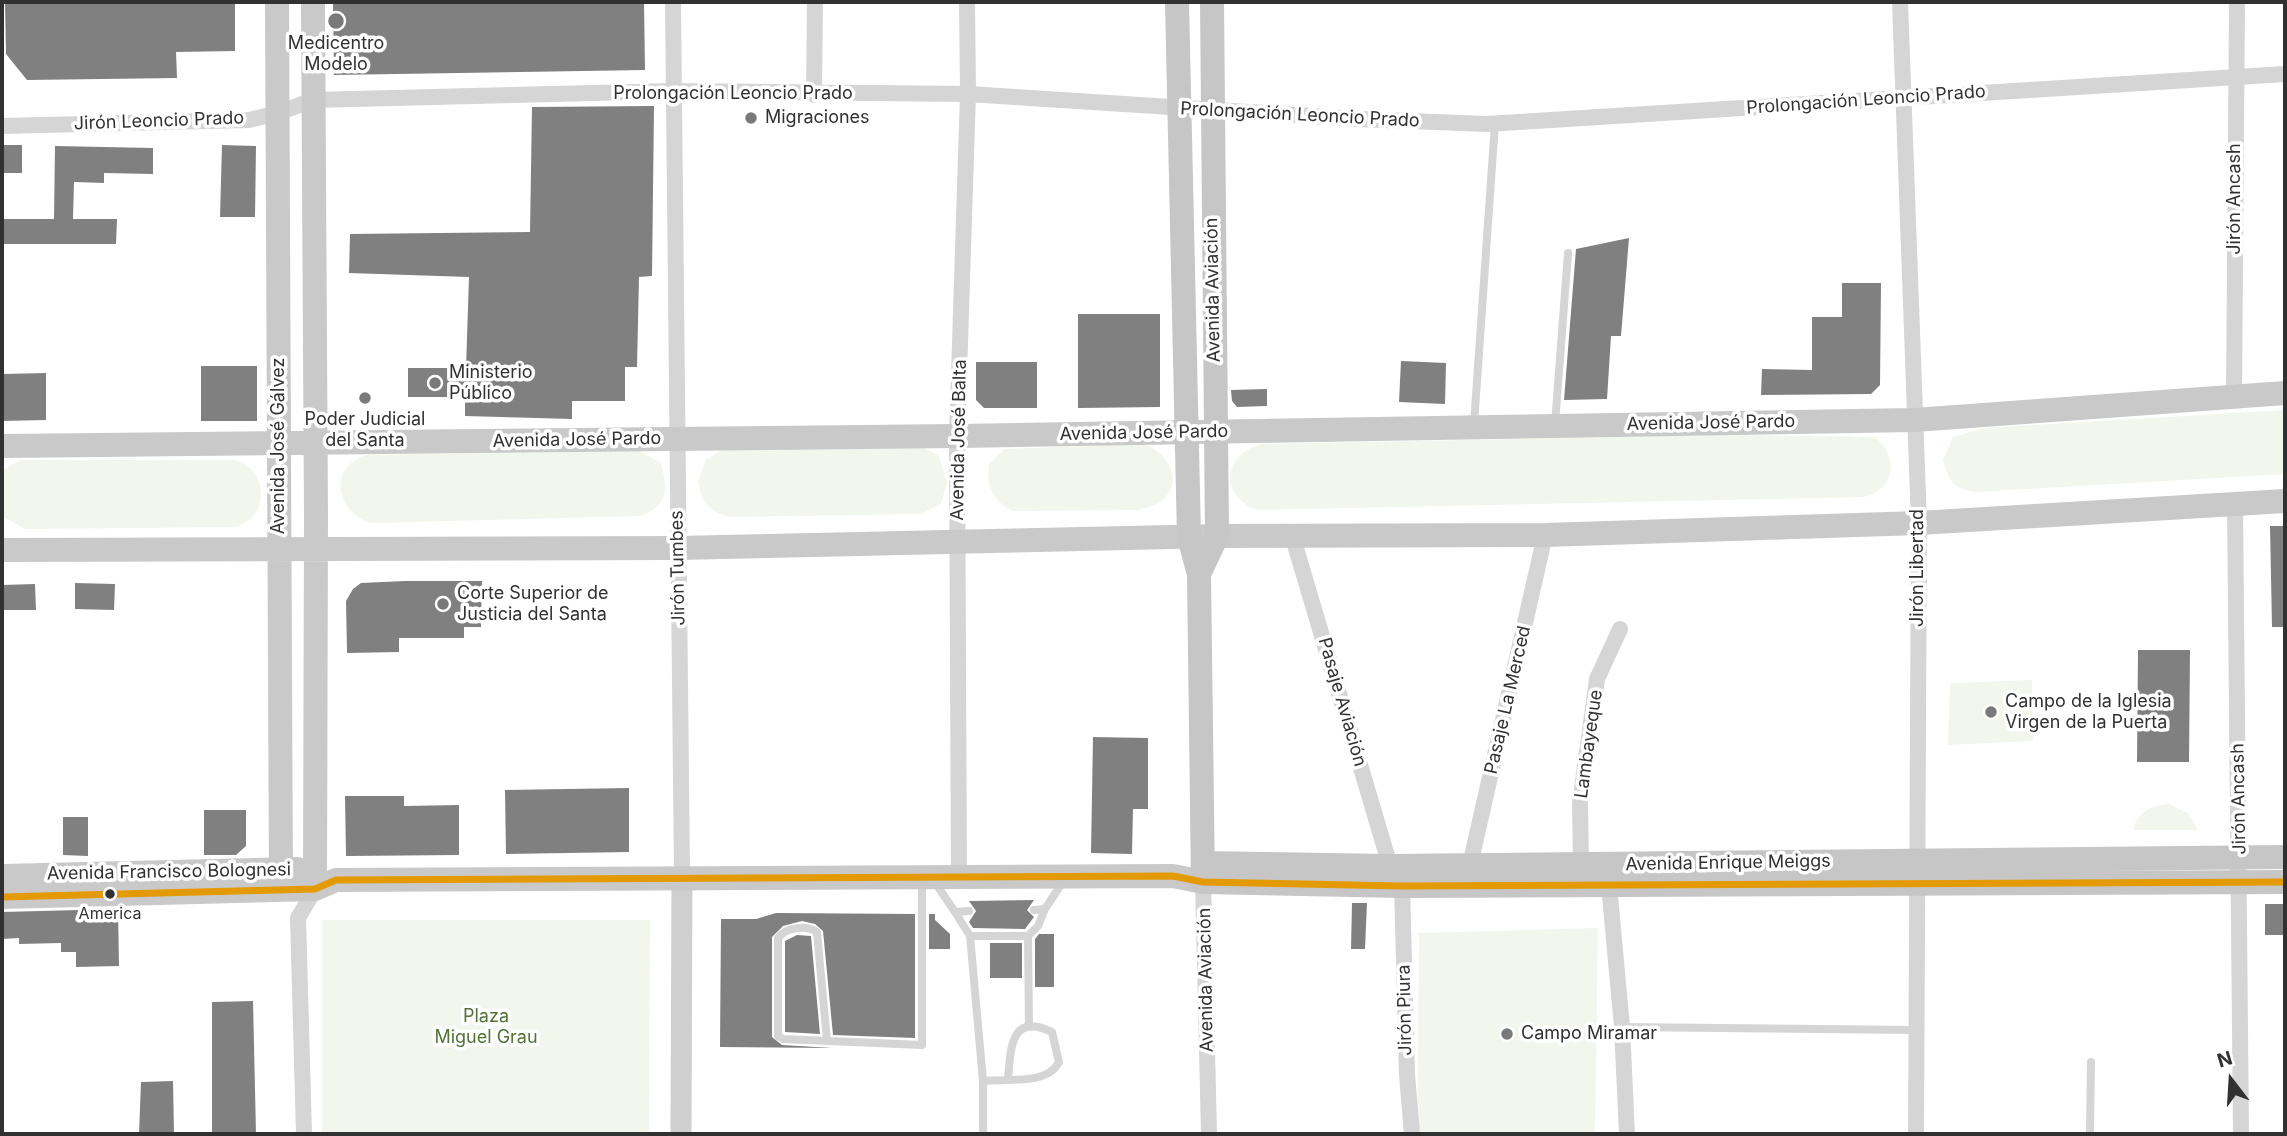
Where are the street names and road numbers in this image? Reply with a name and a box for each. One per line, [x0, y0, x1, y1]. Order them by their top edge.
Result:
street label: Prolongación Leoncio Prado [1746, 81, 1986, 119]
street label: Prolongación Leoncio Prado [613, 83, 853, 105]
street label: Prolongación Leoncio Prado [1180, 98, 1420, 132]
street label: Jirón Leoncio Prado [73, 107, 245, 135]
street label: Jirón Ancash [2224, 143, 2246, 255]
street label: Avenida Aviación [1201, 218, 1225, 362]
street label: Avenida José Gálvez [268, 358, 290, 534]
street label: Avenida José Balta [947, 359, 971, 521]
street label: Avenida José Pardo [1626, 411, 1796, 435]
street label: Avenida José Pardo [1059, 421, 1229, 445]
street label: Avenida José Pardo [492, 428, 662, 452]
street label: Jirón Libertad [1907, 509, 1929, 627]
street label: Jirón Tumbes [666, 510, 690, 626]
street label: Pasaje La Merced [1480, 624, 1536, 776]
street label: Pasaje Aviación [1313, 635, 1371, 769]
street label: Lambayeque [1571, 688, 1607, 800]
street label: Jirón Ancash [2227, 743, 2251, 855]
street label: Avenida Enrique Meiggs [1625, 850, 1831, 876]
street label: Avenida Francisco Bolognesi [47, 859, 291, 885]
street label: Avenida Aviación [1194, 908, 1218, 1052]
street label: Jirón Piura [1393, 964, 1417, 1056]

